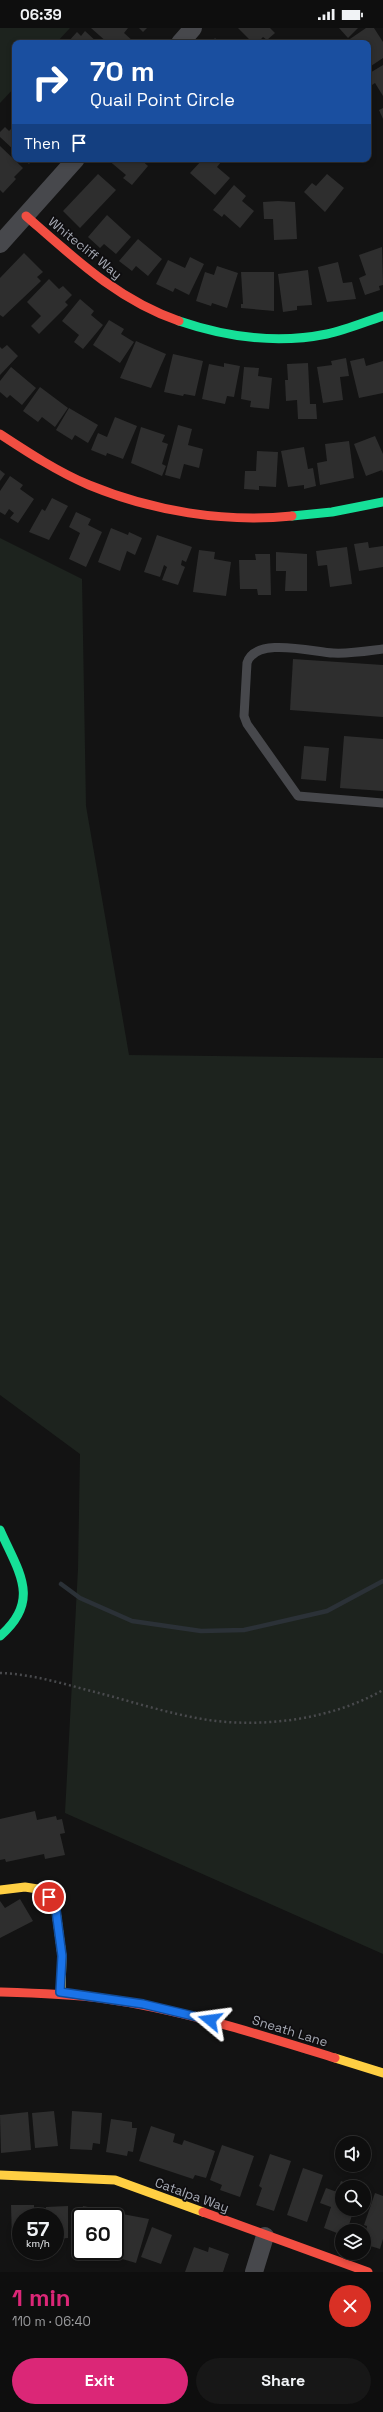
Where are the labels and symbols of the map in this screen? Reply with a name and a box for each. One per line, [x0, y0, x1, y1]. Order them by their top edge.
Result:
street label: Whitecliff Way [45, 213, 125, 283]
pin [32, 1880, 66, 1914]
position arrow [189, 1999, 231, 2041]
street label: Sneath Lane [250, 2011, 330, 2051]
street label: Catalpa Way [153, 2174, 231, 2216]
speed limit sign: 60 [72, 2208, 124, 2260]

